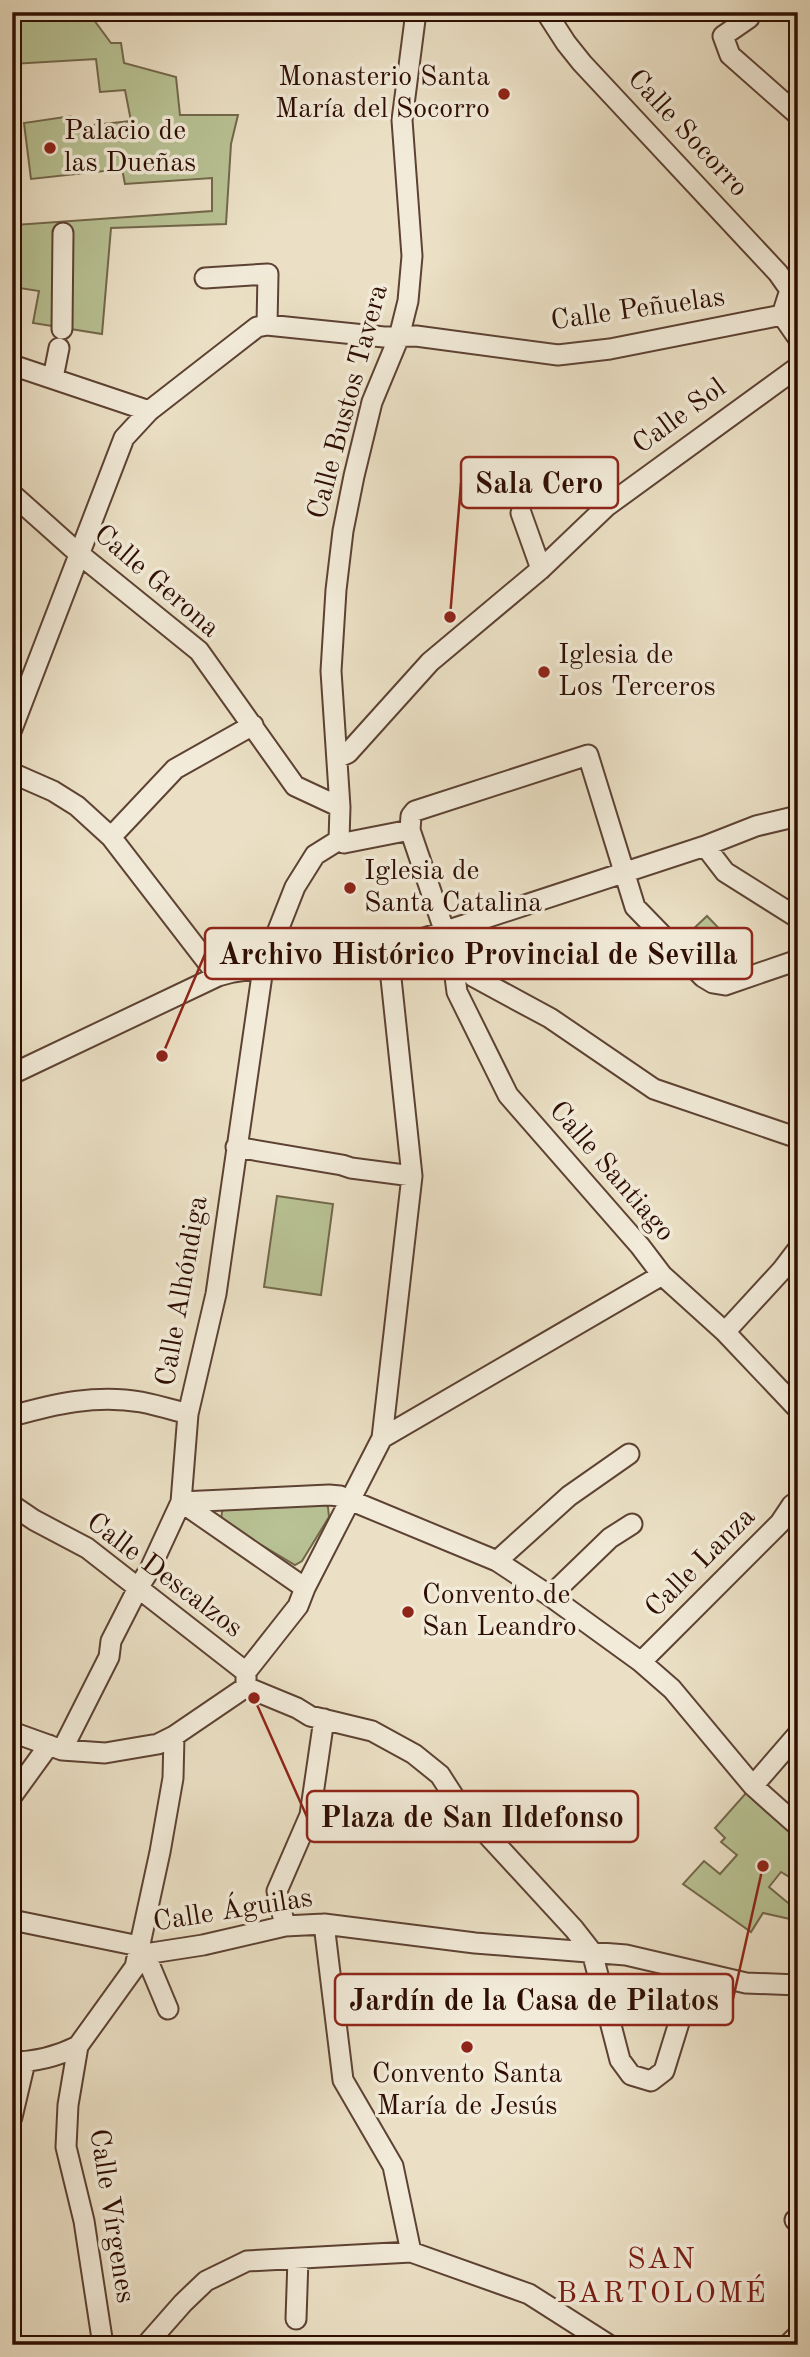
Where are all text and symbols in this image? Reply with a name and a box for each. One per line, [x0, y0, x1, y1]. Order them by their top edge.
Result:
place label: Monasterio Santa María del Socorro [275, 64, 490, 124]
street label: Calle Socorro [621, 65, 753, 203]
marker: Monasterio Santa María del Socorro [496, 86, 512, 102]
place label: Palacio de las Dueñas [64, 118, 196, 178]
marker: Palacio de las Dueñas [42, 140, 58, 156]
street label: Calle Bustos Tavera [304, 281, 394, 522]
street label: Calle Peñuelas [549, 284, 727, 336]
street label: Calle Sol [628, 374, 732, 460]
callout: Sala Cero [461, 457, 618, 508]
text: Sala Cero [475, 470, 603, 500]
street label: Calle Gerona [88, 520, 224, 644]
place label: Iglesia de Los Terceros [558, 642, 716, 702]
marker: Iglesia de Los Terceros [536, 664, 552, 680]
place label: Iglesia de Santa Catalina [364, 858, 542, 918]
marker: Iglesia de Santa Catalina [342, 880, 358, 896]
callout: Archivo Histórico Provincial de Sevilla [205, 928, 752, 979]
text: Archivo Histórico Provincial de Sevilla [218, 941, 738, 971]
street label: Calle Santiago [543, 1097, 679, 1247]
street label: Calle Alhóndiga [152, 1193, 214, 1388]
street label: Calle Lanza [641, 1503, 761, 1623]
street label: Calle Descalzos [81, 1508, 247, 1644]
place label: Convento de San Leandro [422, 1582, 577, 1642]
marker: Convento de San Leandro [400, 1604, 416, 1620]
callout: Plaza de San Ildefonso [307, 1791, 638, 1842]
text: Plaza de San Ildefonso [320, 1804, 624, 1834]
street label: Calle Águilas [151, 1880, 315, 1937]
callout: Jardín de la Casa de Pilatos [335, 1974, 733, 2025]
text: Jardín de la Casa de Pilatos [349, 1987, 719, 2017]
marker: Convento Santa María de Jesús [459, 2039, 475, 2055]
place label: Convento Santa María de Jesús [372, 2061, 563, 2121]
street label: Calle Vírgenes [83, 2127, 139, 2305]
district label: SAN BARTOLOMÉ [556, 2245, 768, 2309]

